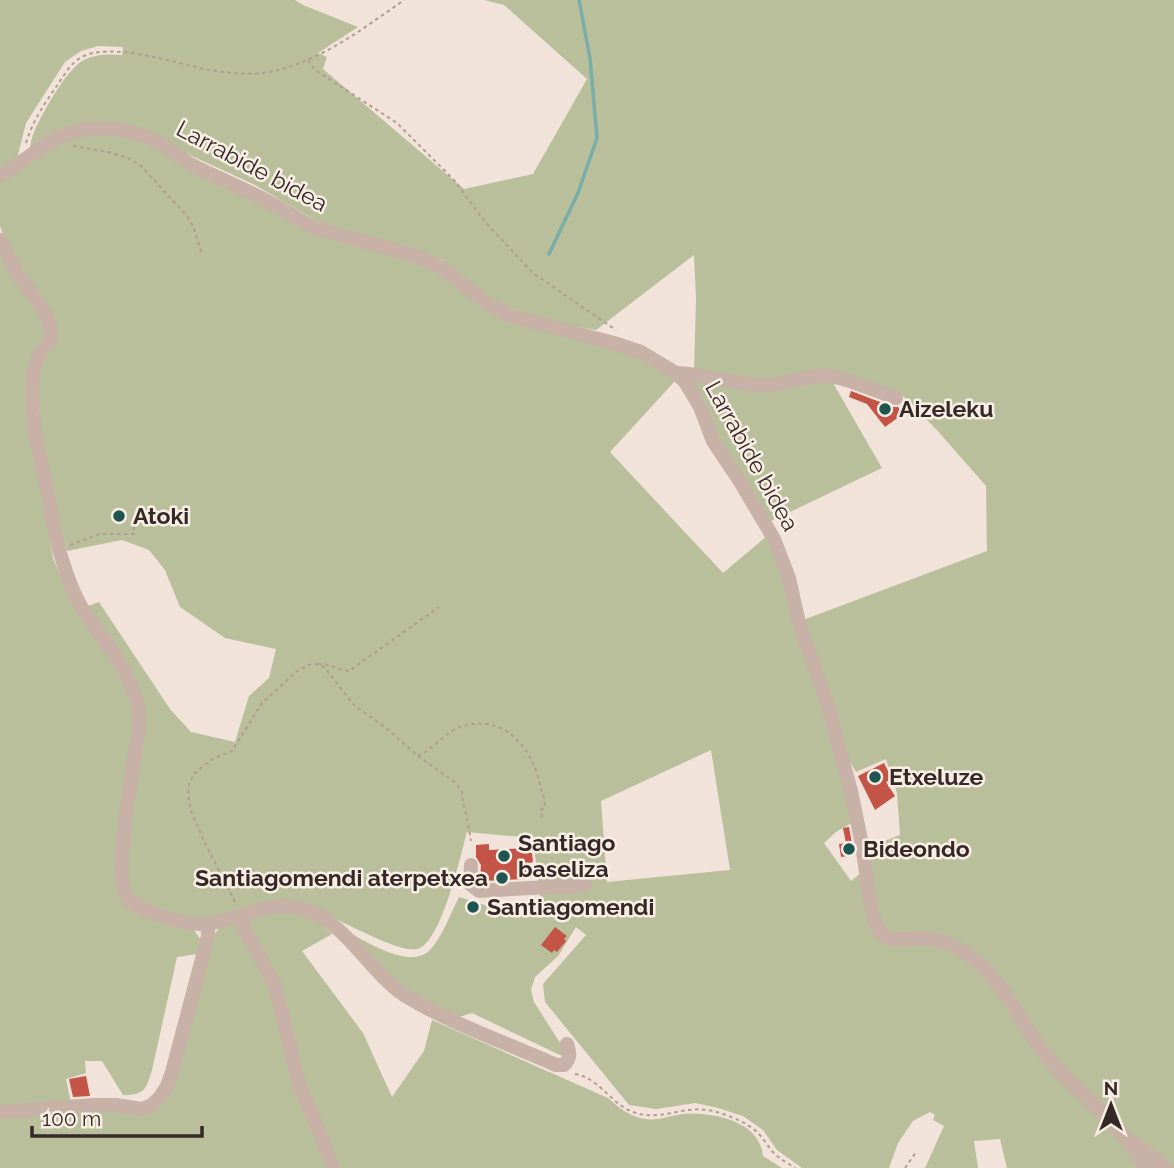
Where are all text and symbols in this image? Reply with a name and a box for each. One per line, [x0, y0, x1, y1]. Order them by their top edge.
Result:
street label: Larrabide bidea [172, 114, 332, 217]
street label: Larrabide bidea [700, 376, 805, 535]
place label: Aizeleku [899, 395, 993, 422]
marker: Aizeleku [877, 401, 893, 417]
place label: Atoki [133, 502, 189, 529]
marker: Atoki [111, 508, 127, 524]
place label: Etxeluze [889, 763, 984, 790]
marker: Etxeluze [867, 769, 883, 785]
place label: Santiago baseliza [518, 829, 616, 882]
place label: Bideondo [863, 835, 970, 862]
marker: Bideondo [841, 841, 857, 857]
marker: Santiago baseliza [496, 848, 512, 864]
place label: Santiagomendi aterpetxea [195, 864, 488, 891]
marker: Santiagomendi aterpetxea [494, 870, 510, 886]
place label: Santiagomendi [487, 893, 654, 920]
marker: Santiagomendi [465, 899, 481, 915]
north arrow [1076, 1070, 1146, 1140]
text: N [1104, 1077, 1118, 1099]
scale bar [32, 1094, 201, 1138]
text: 100 m [42, 1106, 101, 1131]

